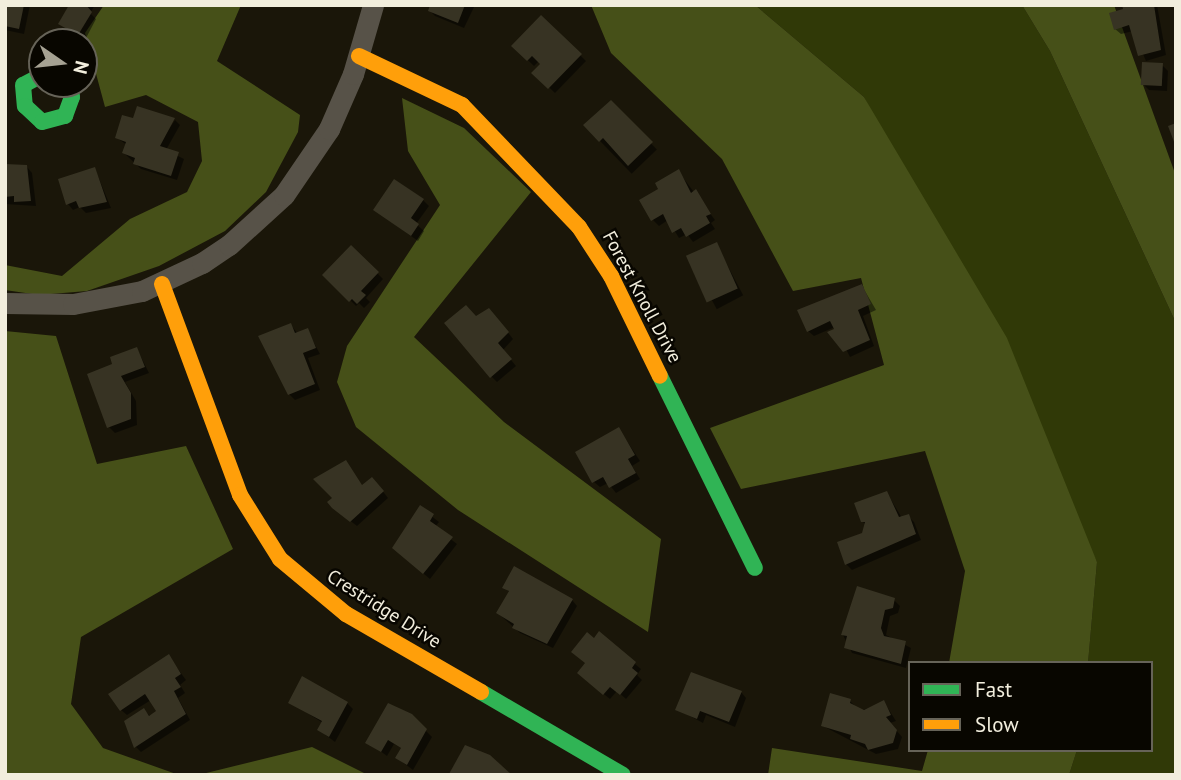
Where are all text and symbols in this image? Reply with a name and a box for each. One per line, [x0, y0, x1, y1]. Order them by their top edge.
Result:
north arrow [28, 28, 98, 98]
text: N [68, 59, 95, 77]
street label: Forest Knoll Drive [598, 227, 686, 367]
street label: Crestridge Drive [323, 565, 445, 653]
legend [908, 661, 1153, 752]
text: Fast [975, 676, 1012, 703]
text: Slow [975, 711, 1019, 738]

